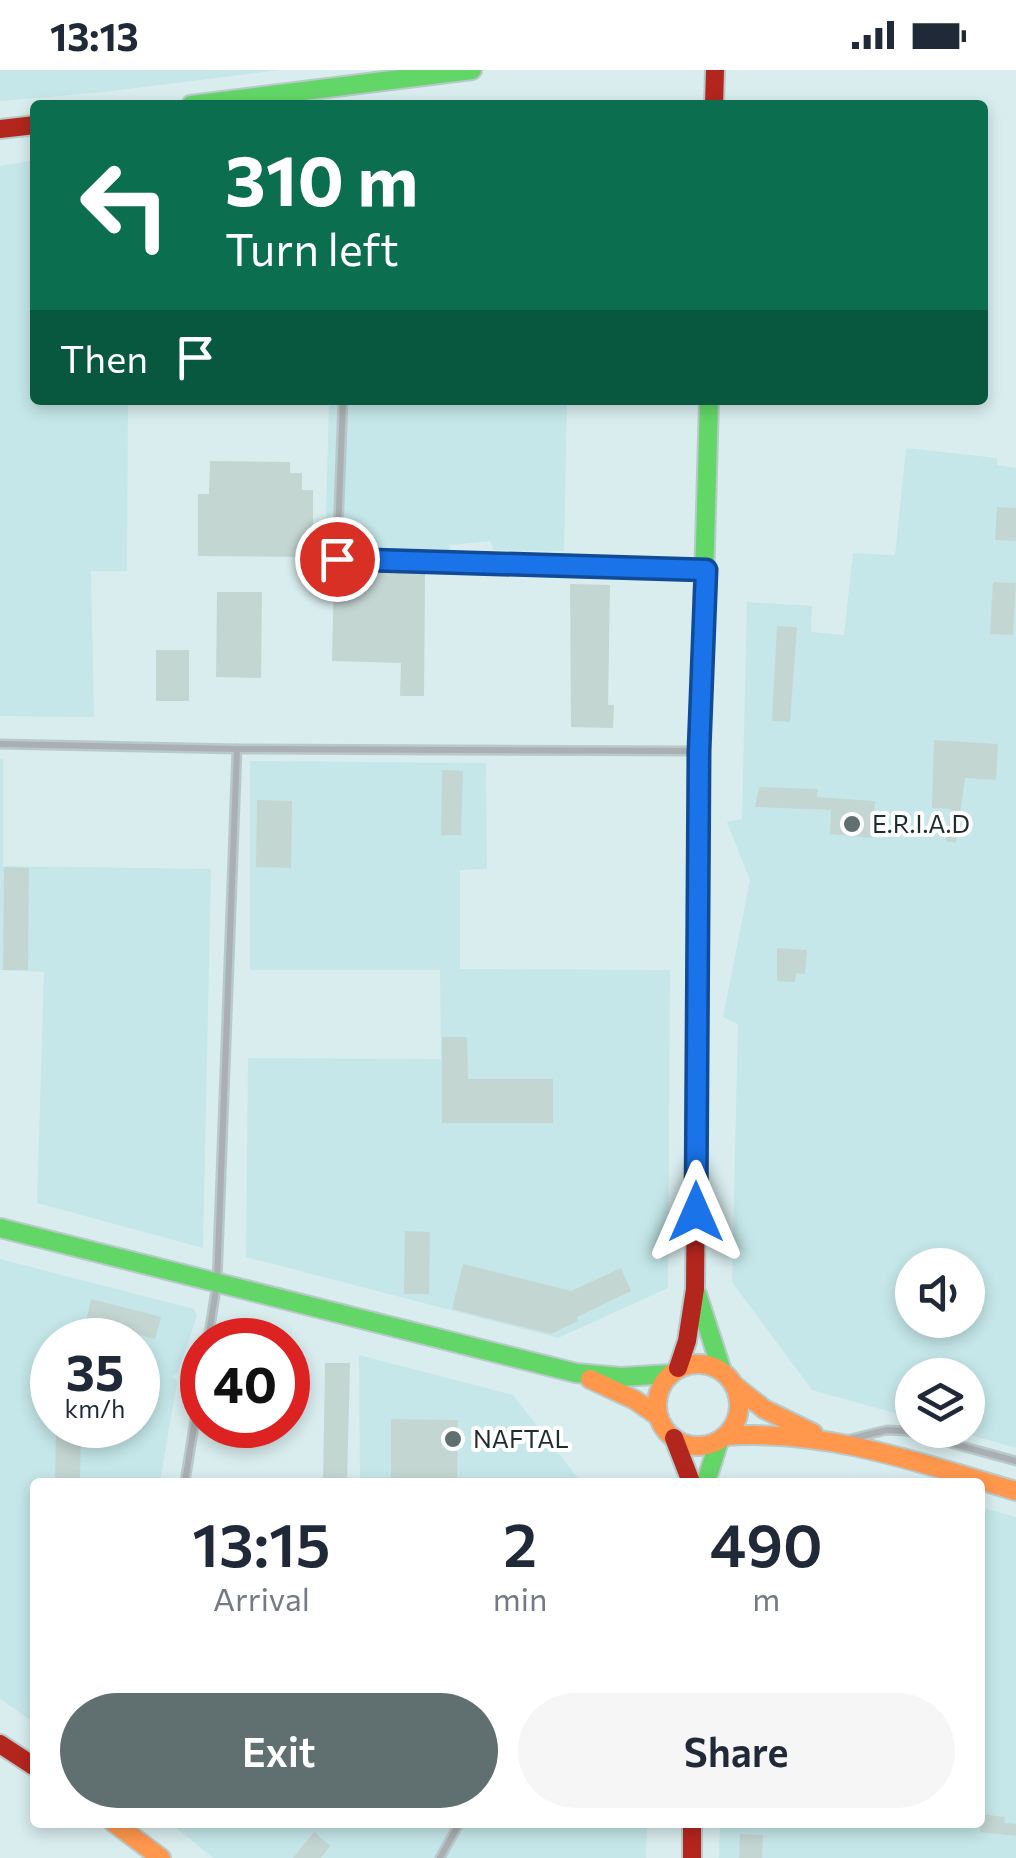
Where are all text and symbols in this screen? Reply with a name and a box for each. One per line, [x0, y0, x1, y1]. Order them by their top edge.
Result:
text: 13:13 [50, 12, 139, 59]
text: 310 m [225, 135, 418, 220]
icon: left [60, 140, 190, 270]
text: Turn left [225, 220, 399, 275]
icon: arrive [168, 330, 223, 385]
text: Then [60, 334, 148, 381]
pin [295, 517, 380, 602]
icon: arrive [310, 532, 365, 587]
place label: E.R.I.A.D [872, 808, 970, 838]
marker: E.R.I.A.D [841, 813, 863, 835]
position arrow [644, 1160, 748, 1264]
map controls [895, 1248, 985, 1448]
button: sound [895, 1248, 985, 1338]
speed limit sign: 40 [180, 1318, 310, 1448]
text: 35 [66, 1340, 124, 1401]
button: layers [895, 1358, 985, 1448]
text: km/h [65, 1393, 125, 1423]
place label: NAFTAL [473, 1423, 569, 1453]
marker: NAFTAL [442, 1428, 464, 1450]
text: 13:15 [192, 1506, 331, 1579]
text: 2 [503, 1506, 537, 1579]
text: 490 [710, 1506, 823, 1579]
text: Arrival [213, 1578, 310, 1618]
text: min [493, 1578, 547, 1618]
text: m [752, 1578, 780, 1618]
button: Exit [60, 1693, 498, 1808]
button: Share [518, 1693, 955, 1808]

